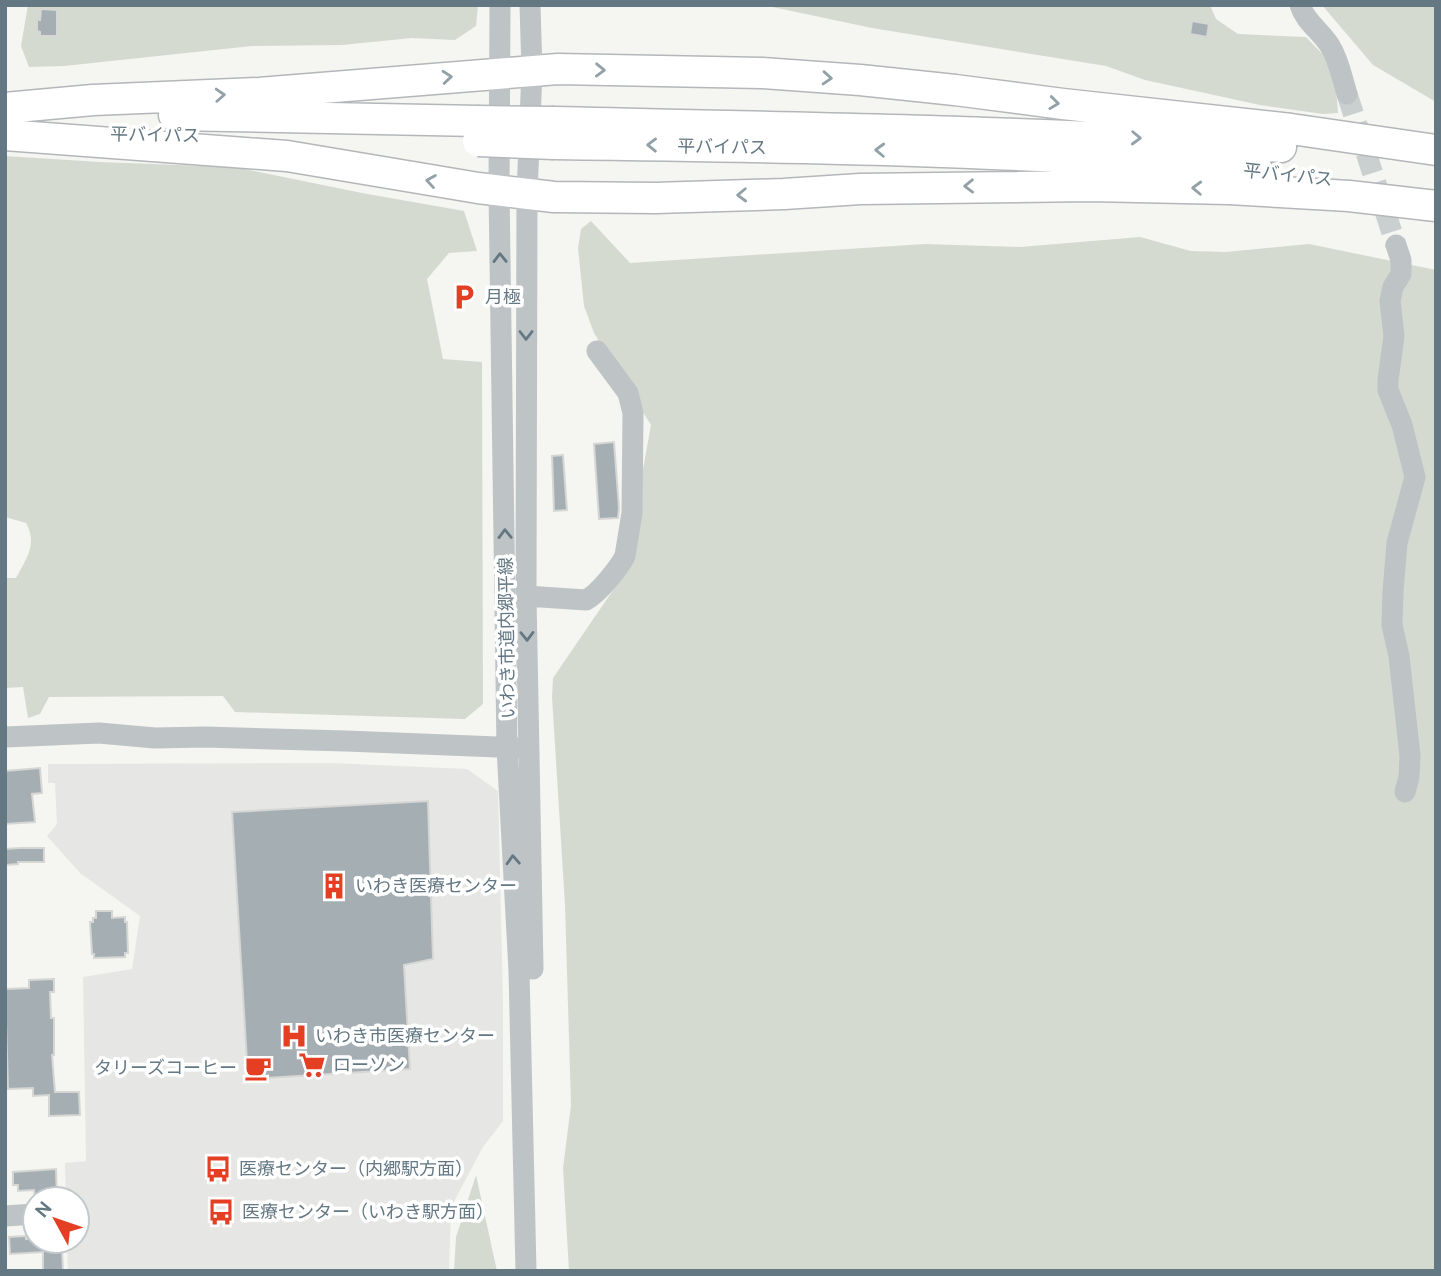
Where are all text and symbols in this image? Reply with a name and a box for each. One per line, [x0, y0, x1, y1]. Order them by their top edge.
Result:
one-way arrow [595, 62, 606, 78]
one-way arrow [442, 70, 453, 85]
one-way arrow [822, 70, 833, 85]
one-way arrow [215, 87, 226, 102]
one-way arrow [1048, 95, 1059, 110]
street label: 平バイパス [110, 123, 200, 145]
one-way arrow [1131, 130, 1142, 145]
street label: 平バイパス [677, 135, 767, 157]
one-way arrow [647, 138, 658, 153]
one-way arrow [874, 143, 885, 158]
street label: 平バイパス [1242, 159, 1334, 189]
one-way arrow [425, 174, 437, 189]
one-way arrow [964, 179, 975, 194]
one-way arrow [1191, 180, 1202, 195]
one-way arrow [736, 188, 747, 203]
one-way arrow [492, 252, 508, 263]
parking icon: 月極 [449, 282, 479, 312]
place label: 月極 [485, 286, 521, 306]
one-way arrow [518, 331, 534, 341]
one-way arrow [497, 529, 513, 539]
street label: いわき市道内郷平線 [495, 557, 517, 719]
one-way arrow [519, 632, 535, 642]
one-way arrow [506, 854, 521, 865]
building icon: いわき医療センター [319, 871, 349, 901]
place label: いわき医療センター [355, 875, 517, 895]
hospital icon: いわき市医療センター [279, 1021, 309, 1051]
place label: いわき市医療センター [315, 1025, 495, 1045]
supermarket icon: ローソン [297, 1050, 327, 1080]
cafe icon: タリーズコーヒー [243, 1053, 273, 1083]
place label: ローソン [333, 1054, 405, 1074]
place label: タリーズコーヒー [94, 1057, 237, 1077]
bus stop icon: 医療センター（内郷駅方面） [203, 1154, 233, 1184]
place label: 医療センター（内郷駅方面） [239, 1158, 473, 1178]
north arrow [21, 1185, 91, 1255]
text: N [30, 1197, 56, 1222]
bus stop icon: 医療センター（いわき駅方面） [206, 1197, 236, 1227]
place label: 医療センター（いわき駅方面） [242, 1201, 494, 1221]

